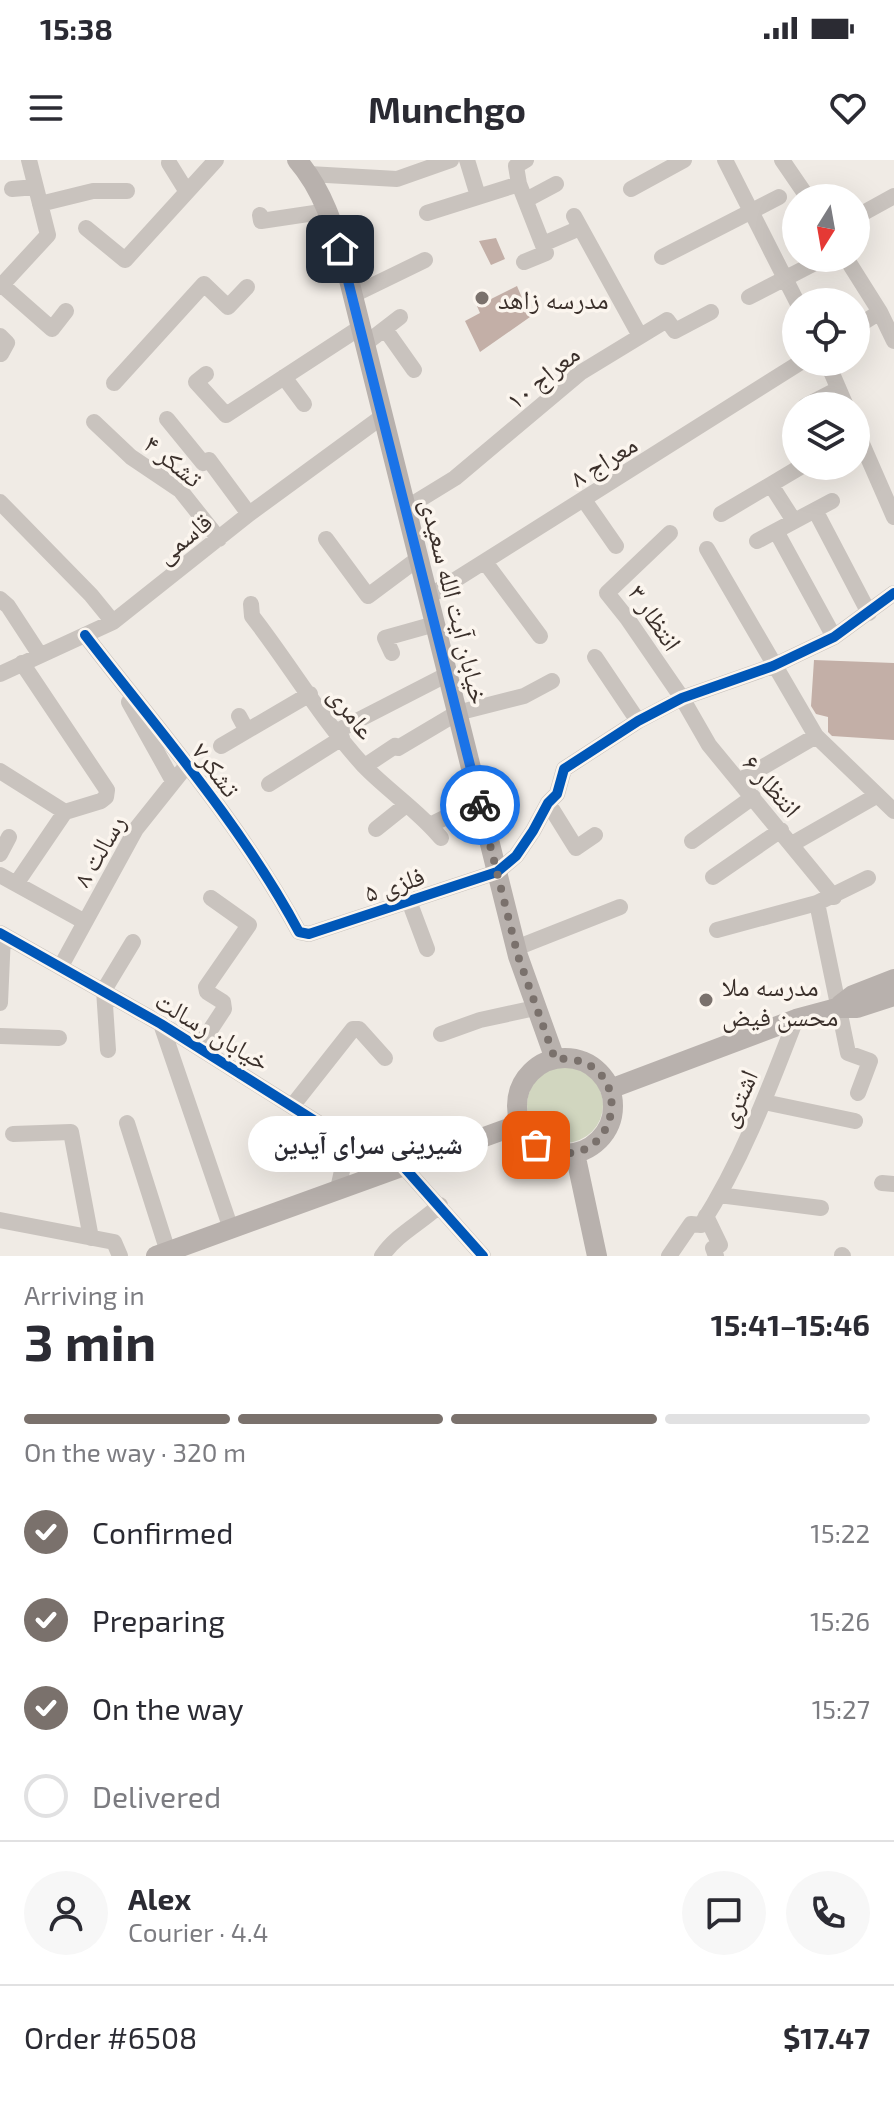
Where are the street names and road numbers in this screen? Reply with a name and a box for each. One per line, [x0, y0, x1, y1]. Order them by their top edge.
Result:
street label: معراج ۱۰ [499, 337, 586, 416]
street label: تشکر ۴ [138, 427, 210, 494]
street label: معراج ۸ [564, 427, 643, 494]
street label: خیابان آیت الله سعیدی [414, 495, 497, 707]
street label: قاسمی [149, 505, 219, 570]
street label: انتظار ۳ [623, 578, 689, 656]
street label: عامری [322, 679, 383, 746]
street label: تشکر۷ [186, 736, 248, 803]
street label: انتظار ۶ [737, 747, 809, 823]
street label: رسالت ۸ [65, 808, 131, 892]
street label: فلزی ۵ [360, 859, 429, 909]
street label: خیابان رسالت [149, 984, 276, 1078]
street label: اشتری [711, 1065, 765, 1132]

